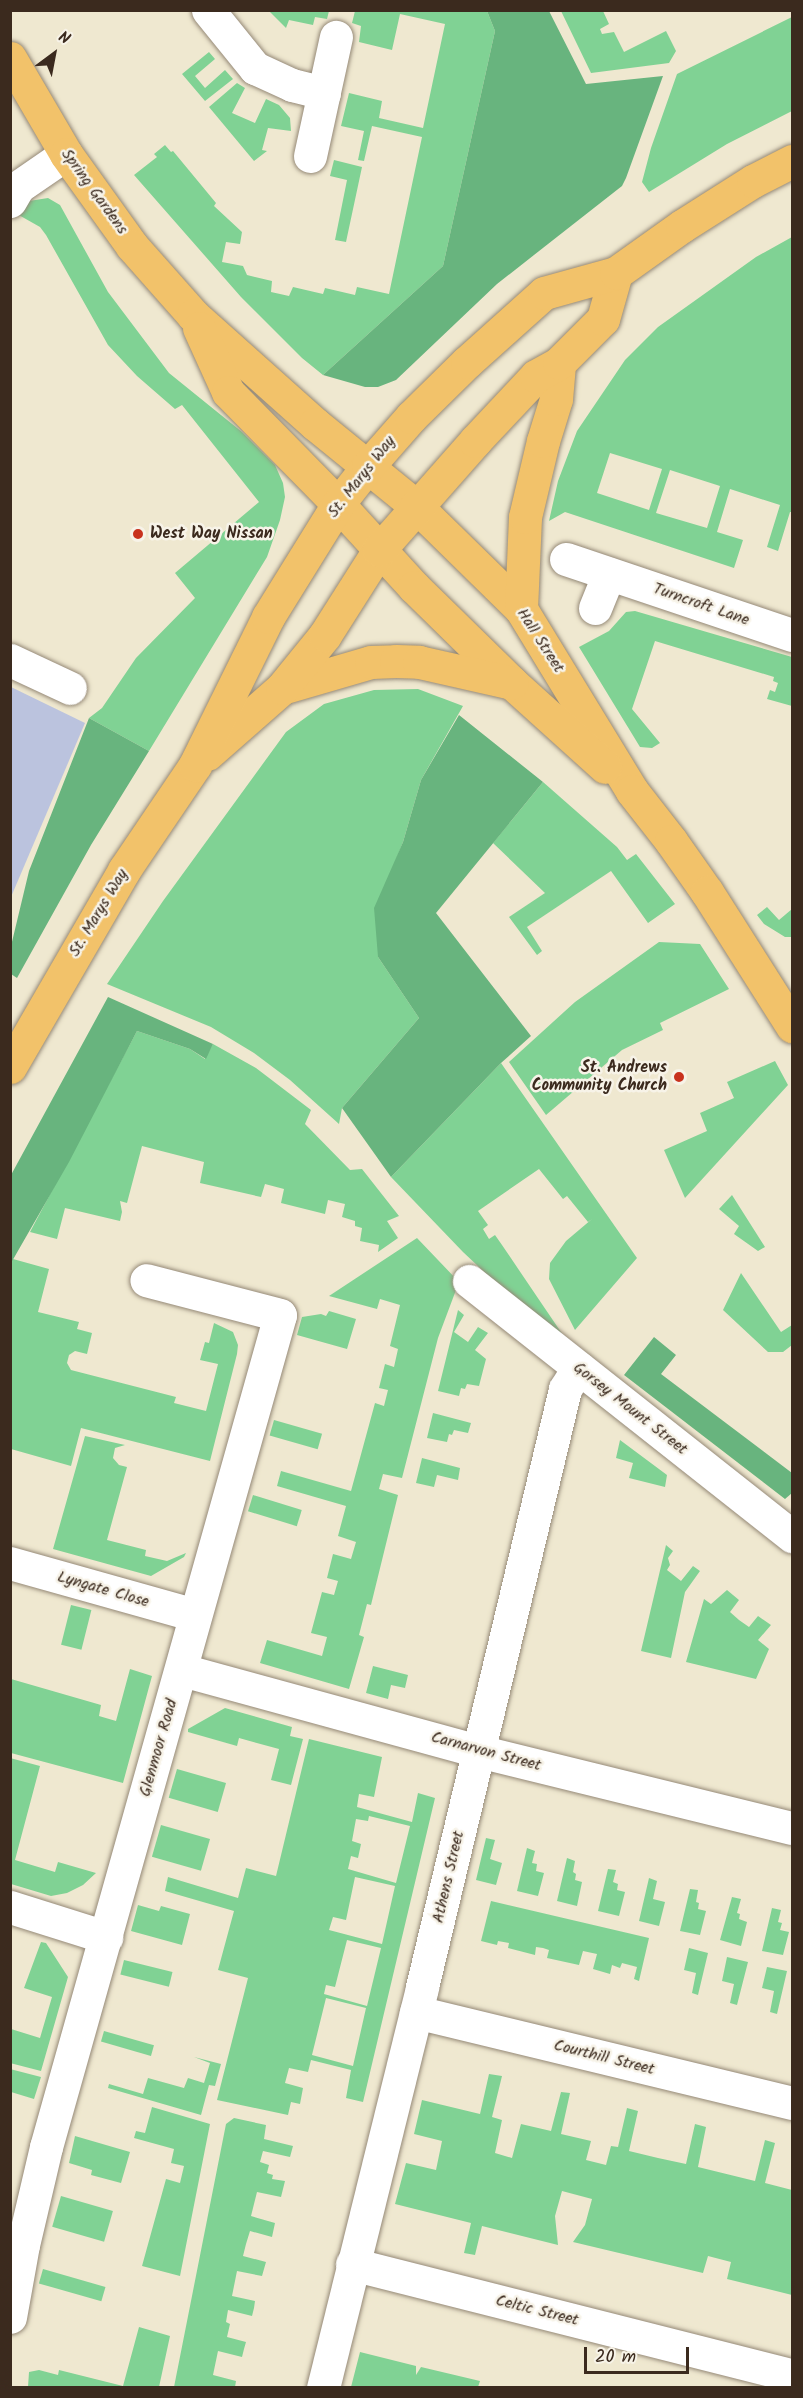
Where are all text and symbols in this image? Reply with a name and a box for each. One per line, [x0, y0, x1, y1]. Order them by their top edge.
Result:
north arrow [24, 24, 84, 84]
text: N [53, 25, 75, 52]
street label: Spring Gardens [57, 146, 131, 238]
street label: St. Marys Way [324, 432, 400, 522]
place label: West Way Nissan [150, 524, 273, 544]
marker: West Way Nissan [131, 527, 145, 541]
street label: Turncroft Lane [650, 580, 752, 630]
street label: Hall Street [512, 605, 568, 677]
street label: St. Marys Way [65, 866, 133, 960]
place label: St. Andrews Community Church [532, 1058, 667, 1096]
marker: St. Andrews Community Church [672, 1070, 686, 1084]
street label: Gorsey Mount Street [569, 1358, 691, 1460]
street label: Lyngate Close [55, 1568, 151, 1612]
street label: Glenmoor Road [136, 1697, 182, 1799]
street label: Carnarvon Street [429, 1728, 543, 1776]
street label: Athens Street [429, 1829, 469, 1925]
street label: Courthill Street [552, 2036, 656, 2080]
street label: Celtic Street [494, 2291, 580, 2331]
scale bar [587, 2335, 692, 2373]
text: 20 m [595, 2343, 636, 2372]

